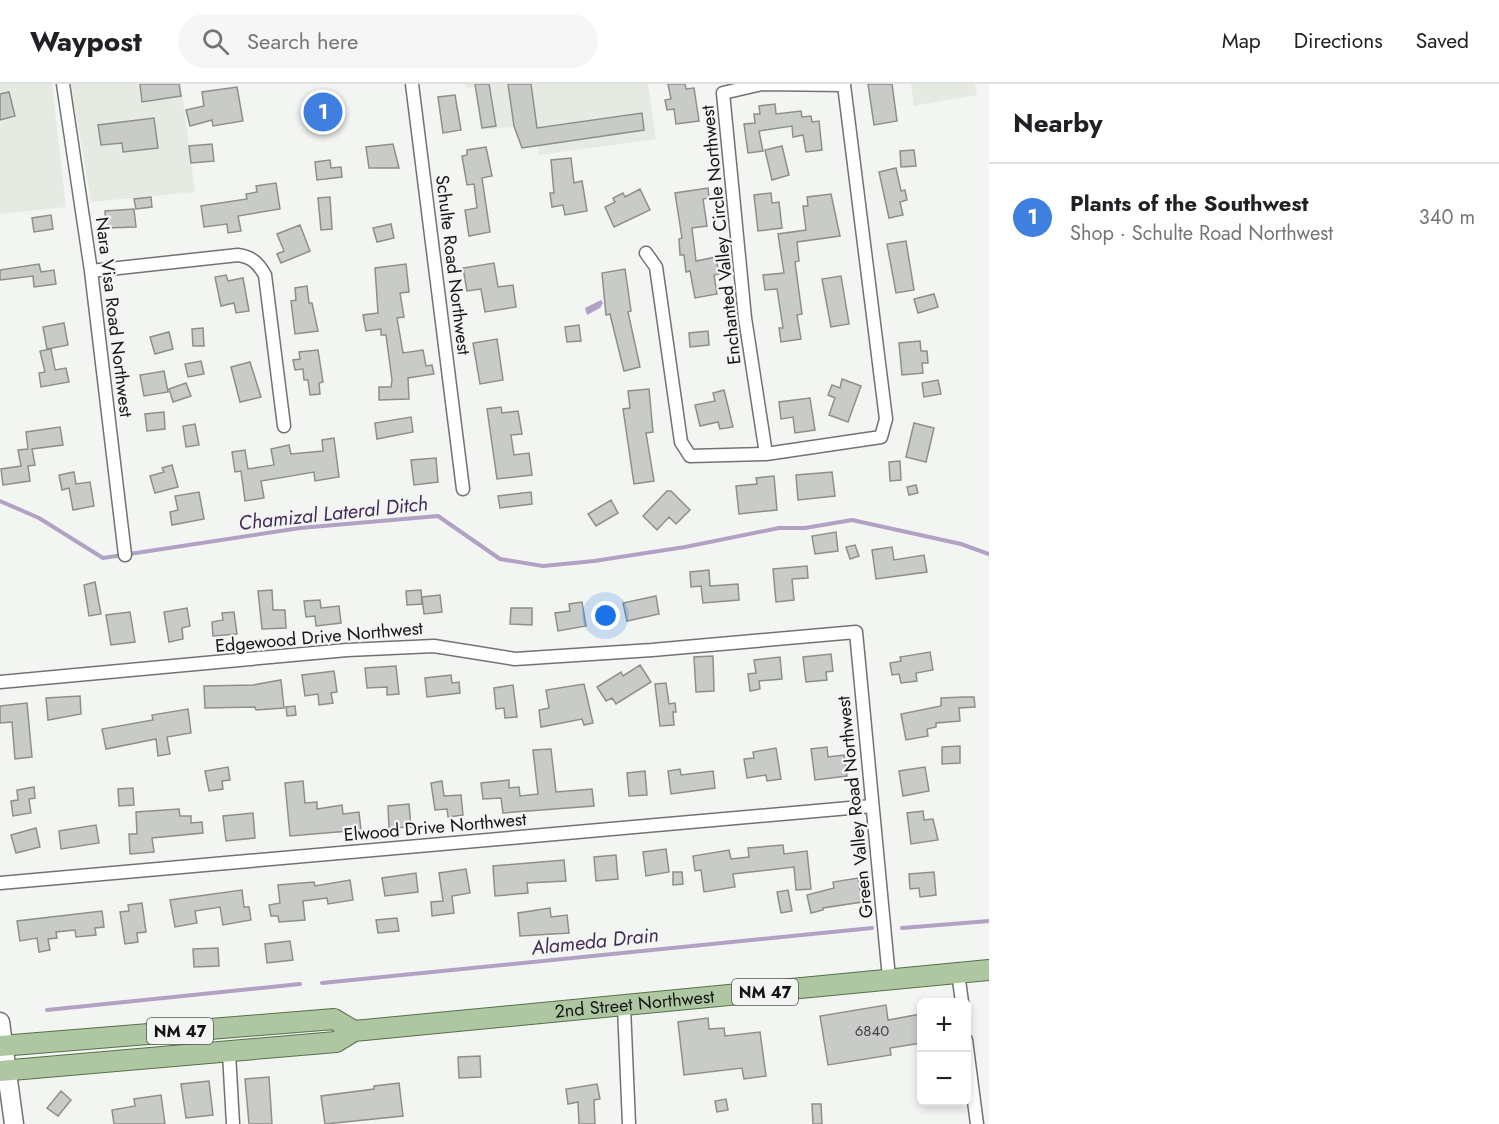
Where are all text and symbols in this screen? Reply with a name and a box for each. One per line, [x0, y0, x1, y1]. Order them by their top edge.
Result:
search box [178, 14, 598, 68]
text: Waypost [30, 21, 142, 62]
icon: search [199, 25, 232, 58]
text: Search here [247, 25, 358, 57]
text: Map [1222, 26, 1261, 56]
text: Directions [1294, 26, 1383, 56]
text: Saved [1416, 26, 1469, 56]
pin: 1 [304, 90, 342, 135]
street label: Enchanted Valley Circle Northwest [694, 103, 748, 366]
text: Nearby [1013, 104, 1102, 142]
street label: Schulte Road Northwest [429, 174, 477, 357]
text: Plants of the Southwest [1070, 187, 1308, 219]
text: 1 [1027, 203, 1038, 232]
text: 340 m [1419, 203, 1475, 232]
street label: Nara Visa Road Northwest [89, 215, 139, 419]
text: Shop · Schulte Road Northwest [1070, 219, 1333, 248]
water label: Chamizal Lateral Ditch [237, 489, 429, 538]
your location [591, 601, 620, 630]
street label: Edgewood Drive Northwest [214, 615, 425, 659]
street label: Green Valley Road Northwest [830, 694, 880, 919]
street label: Elwood Drive Northwest [343, 806, 528, 848]
water label: Alameda Drain [529, 920, 660, 963]
road number: NM 47 [732, 979, 798, 1005]
street label: 2nd Street Northwest [553, 983, 716, 1025]
map controls [917, 998, 971, 1106]
button: + [917, 998, 971, 1052]
road number: NM 47 [147, 1018, 213, 1044]
house number: 6840 [855, 1020, 889, 1042]
button: − [917, 1052, 971, 1106]

